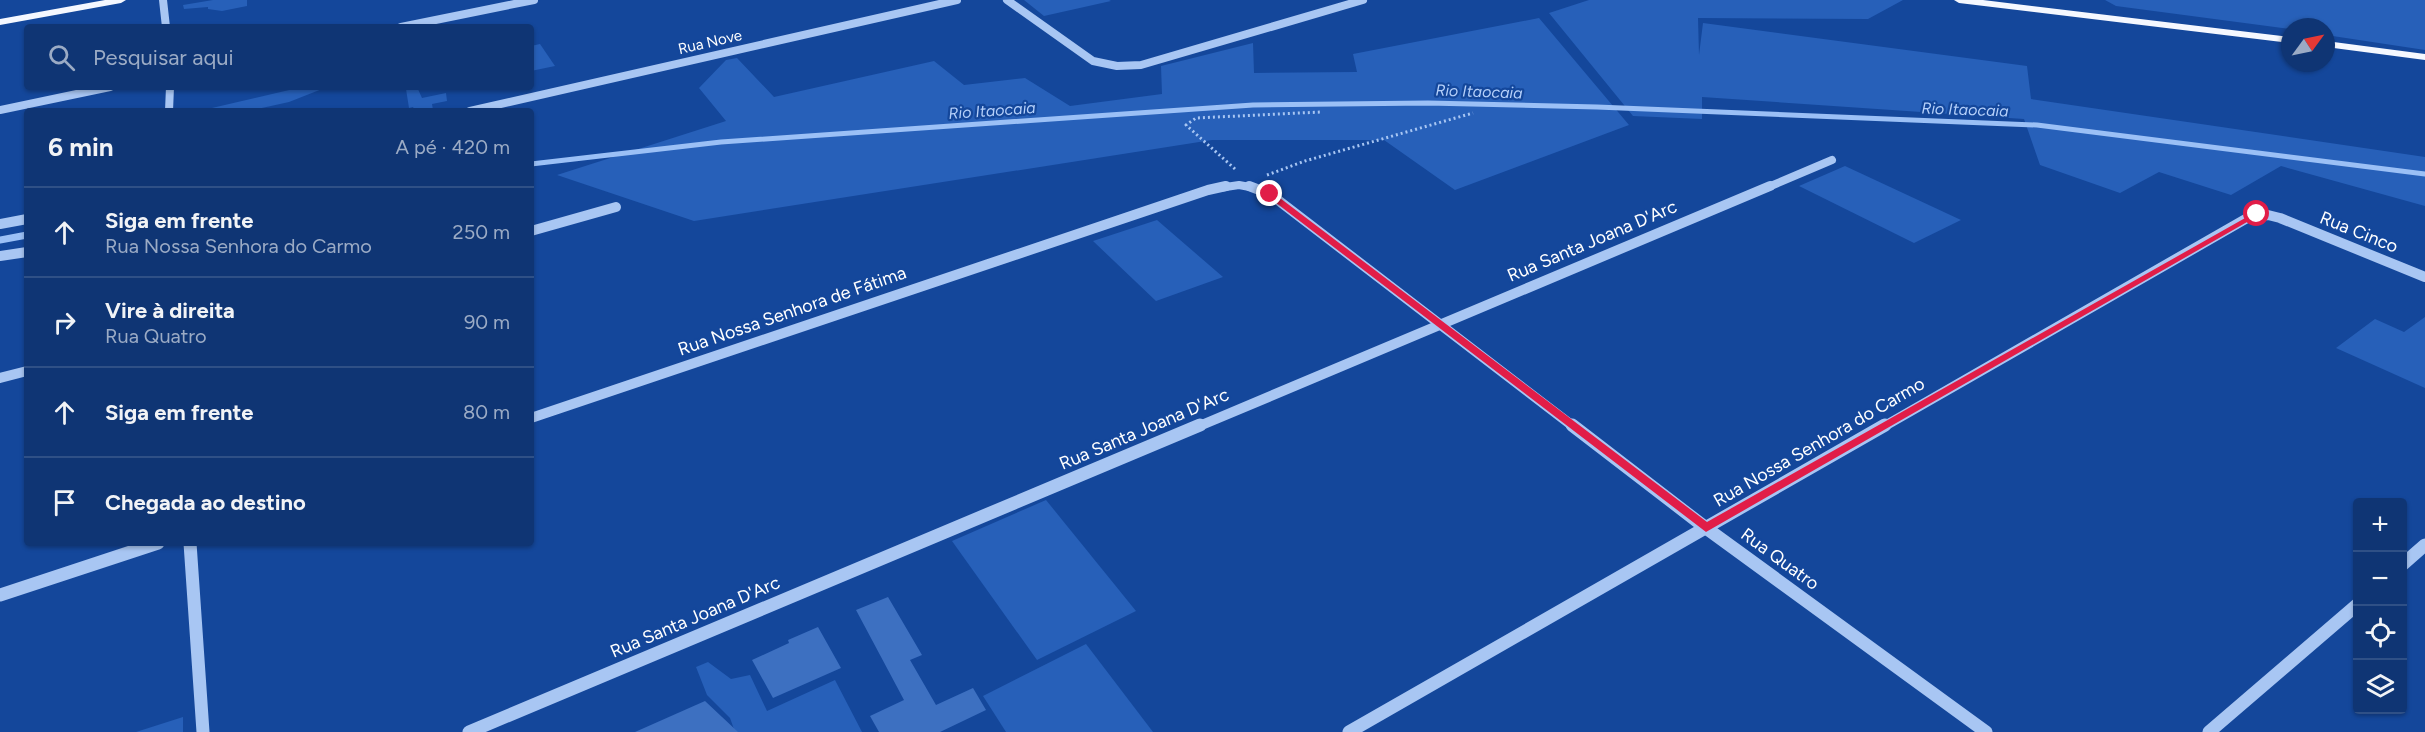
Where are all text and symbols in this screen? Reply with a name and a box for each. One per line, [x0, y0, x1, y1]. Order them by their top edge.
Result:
north arrow [2281, 18, 2335, 72]
search box [24, 24, 534, 90]
street label: Rua Nove [676, 26, 744, 58]
icon: search [45, 41, 78, 74]
text: Pesquisar aqui [93, 44, 234, 71]
water label: Rio Itaocaia [1435, 80, 1523, 103]
water label: Rio Itaocaia [948, 98, 1036, 123]
water label: Rio Itaocaia [1921, 98, 2009, 121]
text: 6 min [48, 131, 114, 163]
text: A pé · 420 m [395, 135, 510, 159]
route end [1256, 180, 1282, 206]
street label: Rua Santa Joana D'Arc [1504, 195, 1680, 287]
route start [2243, 200, 2269, 226]
street label: Rua Cinco [2317, 206, 2401, 258]
text: Siga em frente [105, 207, 253, 234]
icon: ahead [48, 216, 81, 249]
text: 250 m [453, 220, 510, 244]
text: Rua Nossa Senhora do Carmo [105, 234, 372, 258]
street label: Rua Nossa Senhora de Fátima [675, 262, 909, 360]
text: Vire à direita [105, 297, 235, 324]
icon: right [48, 306, 81, 339]
text: 90 m [464, 310, 510, 334]
text: Rua Quatro [105, 324, 207, 348]
street label: Rua Nossa Senhora do Carmo [1709, 372, 1929, 512]
street label: Rua Santa Joana D'Arc [1056, 383, 1232, 475]
icon: ahead [48, 396, 81, 429]
text: Siga em frente [105, 399, 253, 426]
text: 80 m [463, 400, 510, 424]
icon: arrive [48, 486, 81, 519]
text: Chegada ao destino [105, 489, 306, 516]
map controls [2353, 498, 2407, 714]
button: + [2353, 498, 2407, 552]
street label: Rua Quatro [1737, 523, 1823, 595]
button: − [2353, 552, 2407, 606]
street label: Rua Santa Joana D'Arc [607, 571, 783, 663]
button: locate [2353, 606, 2407, 660]
button: layers [2353, 660, 2407, 714]

